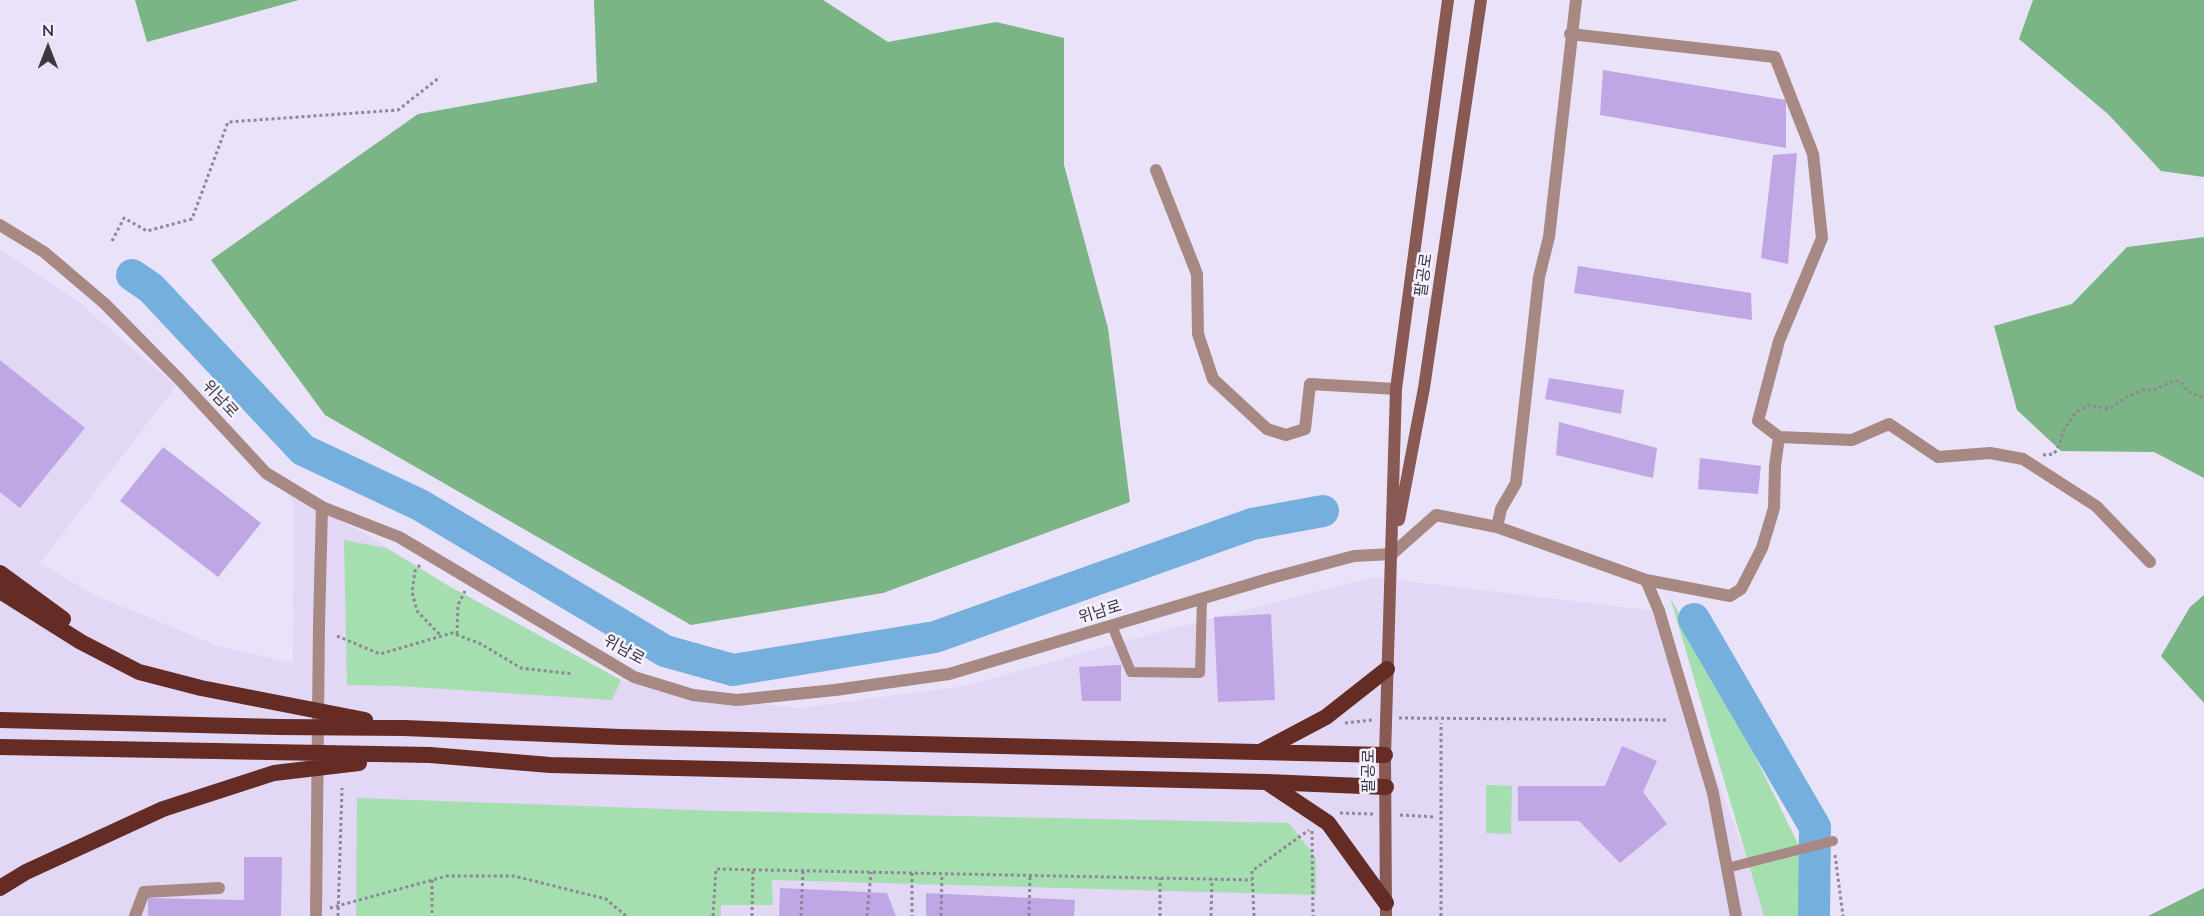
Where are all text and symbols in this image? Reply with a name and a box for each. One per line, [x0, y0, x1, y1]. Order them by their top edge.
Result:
north arrow [18, 18, 78, 78]
text: N [42, 20, 54, 40]
street label: 팔공로 [1411, 252, 1437, 298]
street label: 위남로 [198, 376, 242, 422]
street label: 위남로 [1076, 596, 1124, 628]
street label: 위남로 [600, 631, 648, 669]
street label: 팔공로 [1359, 749, 1379, 793]

